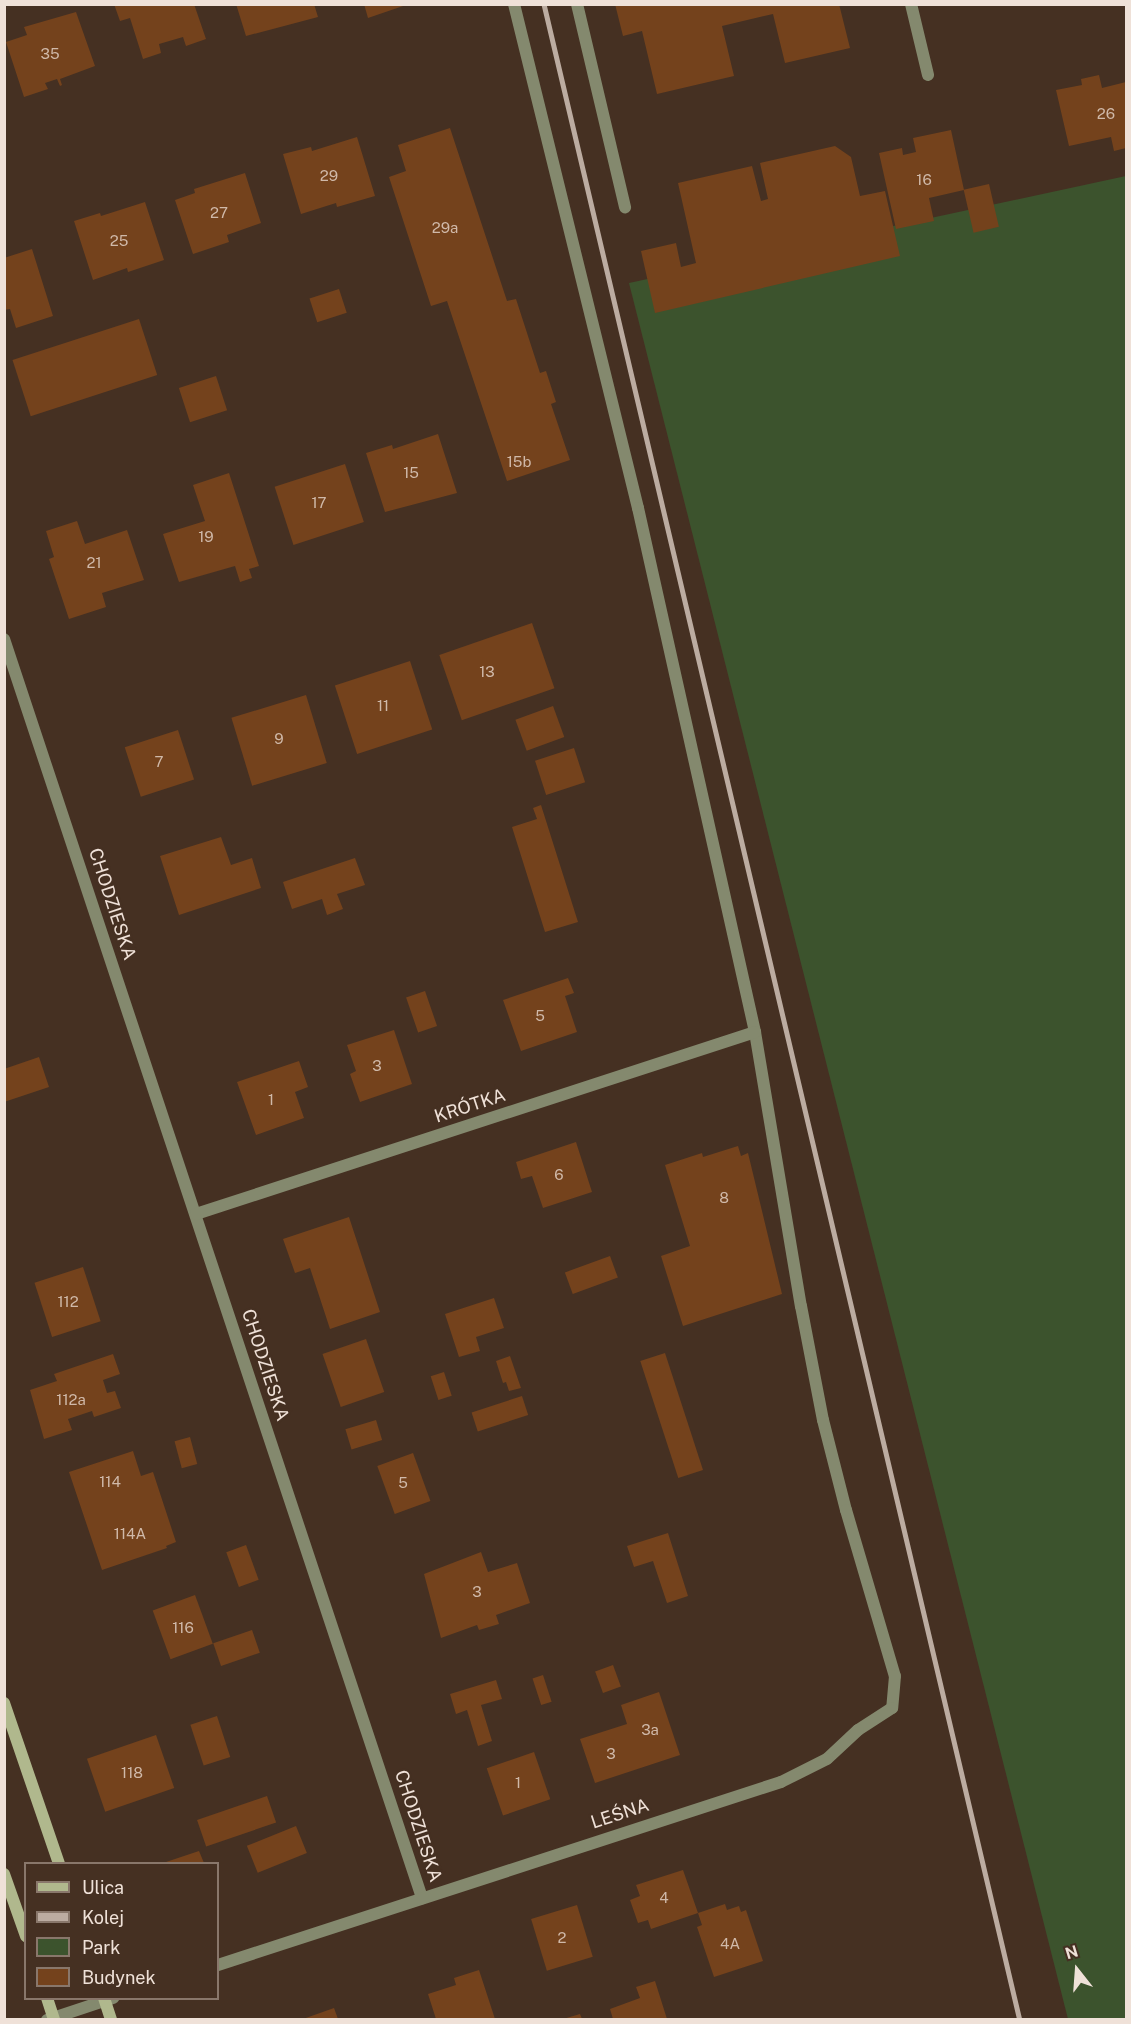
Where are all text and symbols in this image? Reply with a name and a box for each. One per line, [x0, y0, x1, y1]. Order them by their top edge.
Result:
house number: 35 [40, 45, 60, 63]
house number: 26 [1097, 105, 1115, 123]
house number: 29 [320, 167, 338, 185]
house number: 16 [916, 171, 932, 189]
house number: 27 [210, 204, 228, 222]
house number: 29a [432, 219, 458, 237]
house number: 25 [110, 232, 128, 250]
house number: 15b [507, 453, 531, 471]
house number: 15 [403, 464, 419, 482]
house number: 17 [311, 494, 327, 512]
house number: 19 [198, 528, 214, 546]
house number: 21 [86, 554, 102, 572]
house number: 13 [479, 663, 495, 681]
house number: 11 [377, 697, 389, 715]
house number: 9 [274, 730, 284, 748]
house number: 7 [154, 753, 164, 771]
street label: CHODZIESKA [84, 845, 140, 963]
house number: 5 [535, 1007, 545, 1025]
house number: 3 [372, 1057, 382, 1075]
street label: KRÓTKA [432, 1084, 508, 1128]
house number: 1 [268, 1091, 274, 1109]
house number: 6 [554, 1166, 564, 1184]
house number: 8 [719, 1189, 729, 1207]
house number: 112 [57, 1293, 79, 1311]
street label: CHODZIESKA [237, 1306, 293, 1424]
house number: 112a [56, 1391, 86, 1409]
house number: 114 [99, 1473, 121, 1491]
house number: 5 [398, 1474, 408, 1492]
house number: 114A [114, 1525, 146, 1543]
house number: 3 [472, 1583, 482, 1601]
house number: 116 [172, 1619, 194, 1637]
house number: 3a [641, 1721, 659, 1739]
house number: 3 [606, 1745, 616, 1763]
house number: 118 [121, 1764, 143, 1782]
street label: CHODZIESKA [390, 1767, 446, 1885]
house number: 1 [515, 1774, 521, 1792]
street label: LEŚNA [588, 1794, 652, 1834]
legend [24, 1862, 219, 2000]
text: Ulica [82, 1877, 124, 1898]
house number: 4 [659, 1889, 669, 1907]
text: Kolej [82, 1907, 124, 1928]
house number: 2 [558, 1929, 566, 1947]
house number: 4A [720, 1935, 740, 1953]
text: Park [82, 1937, 120, 1958]
north arrow [1047, 1940, 1107, 2000]
text: N [1063, 1941, 1080, 1963]
text: Budynek [82, 1967, 156, 1988]

